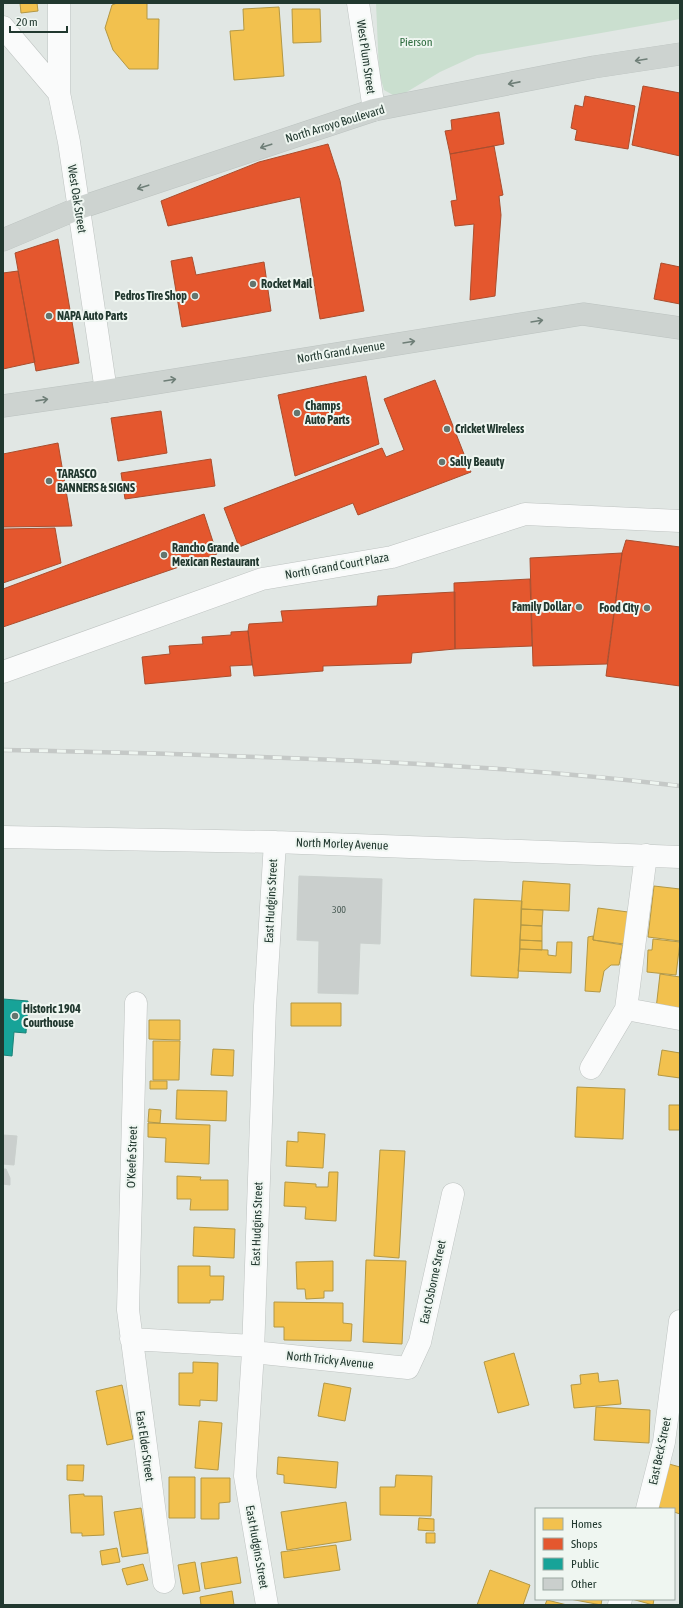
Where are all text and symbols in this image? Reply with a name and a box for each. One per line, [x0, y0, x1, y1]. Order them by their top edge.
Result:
scale bar [10, 8, 67, 34]
text: 20 m [16, 15, 38, 29]
street label: West Plum Street [354, 19, 378, 95]
park label: Pierson [399, 35, 433, 49]
one-way arrow [635, 56, 648, 64]
one-way arrow [508, 80, 521, 88]
street label: North Arroyo Boulevard [284, 102, 386, 146]
one-way arrow [260, 143, 273, 150]
street label: West Oak Street [65, 164, 89, 235]
one-way arrow [136, 184, 149, 191]
place label: Rocket Mail [261, 277, 313, 291]
marker: Rocket Mail [248, 279, 258, 289]
place label: Pedros Tire Shop [114, 289, 187, 303]
marker: Pedros Tire Shop [190, 291, 200, 301]
place label: NAPA Auto Parts [57, 309, 128, 323]
marker: NAPA Auto Parts [44, 311, 54, 321]
one-way arrow [530, 317, 543, 325]
street label: North Grand Avenue [296, 338, 386, 366]
one-way arrow [402, 338, 415, 346]
one-way arrow [163, 376, 176, 384]
one-way arrow [35, 396, 48, 404]
place label: Champs Auto Parts [304, 399, 350, 427]
marker: Champs Auto Parts [292, 408, 302, 418]
place label: Cricket Wireless [455, 422, 525, 436]
marker: Cricket Wireless [442, 424, 452, 434]
place label: Sally Beauty [450, 455, 504, 469]
marker: Sally Beauty [437, 457, 447, 467]
place label: TARASCO BANNERS & SIGNS [57, 467, 135, 495]
marker: TARASCO BANNERS & SIGNS [44, 476, 54, 486]
place label: Rancho Grande Mexican Restaurant [172, 541, 260, 569]
marker: Rancho Grande Mexican Restaurant [159, 550, 169, 560]
street label: North Grand Court Plaza [284, 550, 390, 582]
place label: Family Dollar [512, 600, 571, 614]
place label: Food City [599, 601, 639, 615]
marker: Family Dollar [574, 602, 584, 612]
marker: Food City [642, 603, 652, 613]
street label: North Morley Avenue [296, 835, 388, 853]
street label: East Hudgins Street [262, 858, 280, 944]
house number: 300 [332, 904, 346, 915]
place label: Historic 1904 Courthouse [23, 1002, 81, 1030]
marker: Historic 1904 Courthouse [10, 1011, 20, 1021]
street label: O'Keefe Street [124, 1125, 140, 1188]
street label: East Hudgins Street [249, 1181, 265, 1266]
street label: East Osborne Street [417, 1238, 449, 1325]
street label: North Tricky Avenue [286, 1348, 374, 1372]
street label: East Elder Street [133, 1410, 157, 1483]
street label: East Beck Street [646, 1415, 674, 1486]
street label: East Hudgins Street [243, 1504, 271, 1590]
legend [535, 1508, 675, 1600]
text: Homes [571, 1517, 602, 1531]
text: Shops [571, 1537, 597, 1551]
text: Public [571, 1557, 599, 1571]
text: Other [571, 1577, 597, 1591]

